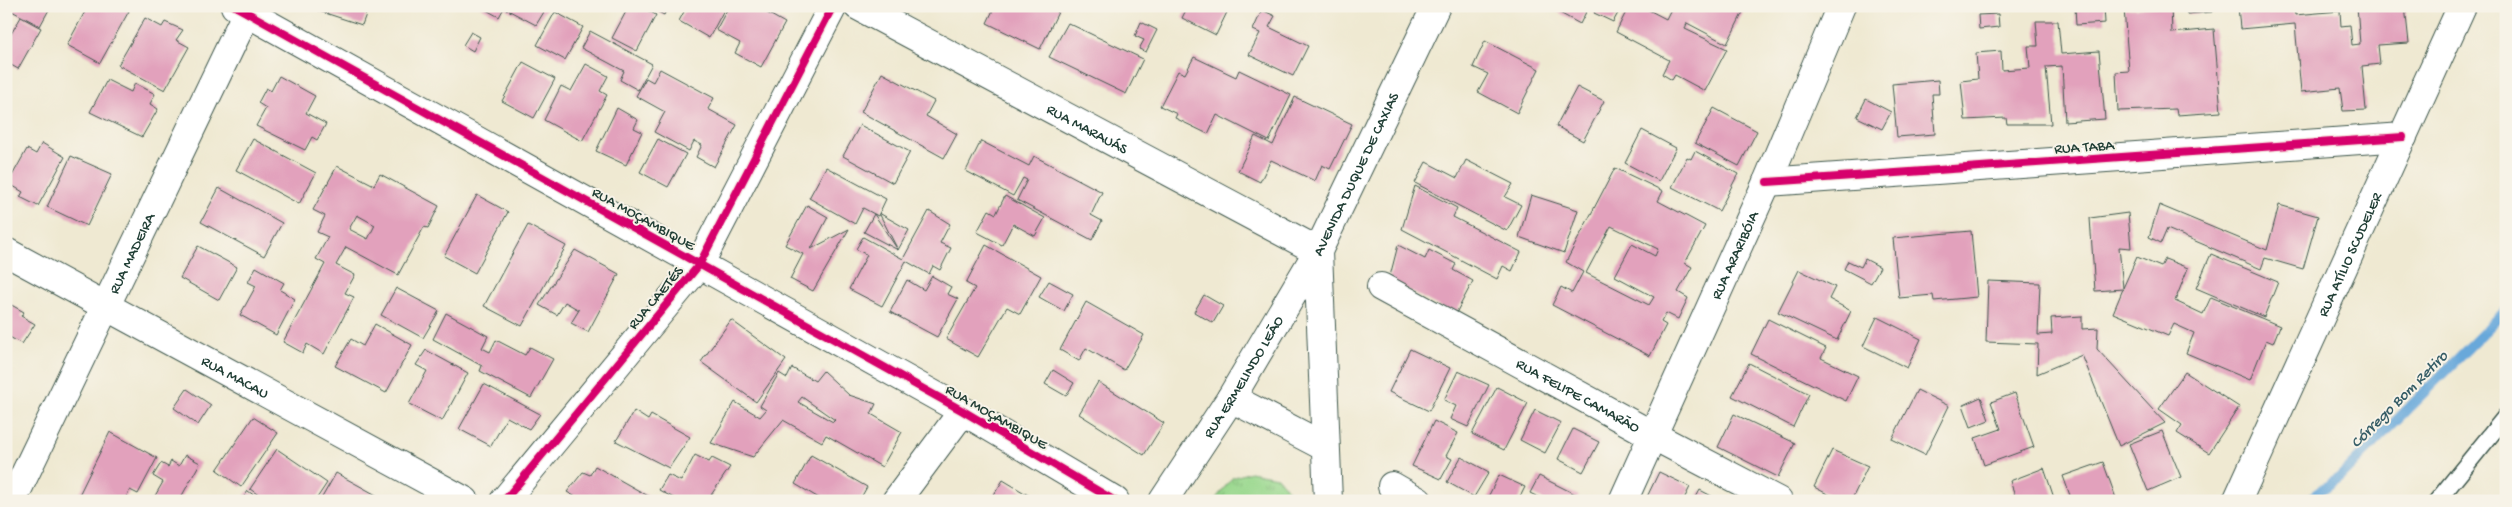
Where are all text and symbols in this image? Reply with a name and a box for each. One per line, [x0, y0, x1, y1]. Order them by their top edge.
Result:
street label: AVENIDA DUQUE DE CAXIAS [1310, 90, 1404, 259]
street label: RUA MARAUÁS [1043, 101, 1130, 159]
street label: RUA TABA [2054, 137, 2116, 159]
street label: RUA MOÇAMBIQUE [588, 184, 698, 256]
street label: RUA ATÍLIO SCUDELER [2315, 189, 2387, 320]
street label: RUA ARARIBÓIA [1708, 208, 1764, 303]
street label: RUA MADEIRA [106, 210, 161, 297]
street label: RUA CAETÉS [625, 263, 688, 334]
street label: RUA ERMELINDO LEÃO [1200, 313, 1289, 442]
water label: Córrego Bom Retiro [2348, 347, 2454, 453]
street label: RUA MACAU [198, 353, 272, 404]
street label: RUA FELIPE CAMARÃO [1512, 356, 1643, 438]
street label: RUA MOÇAMBIQUE [942, 381, 1051, 455]

